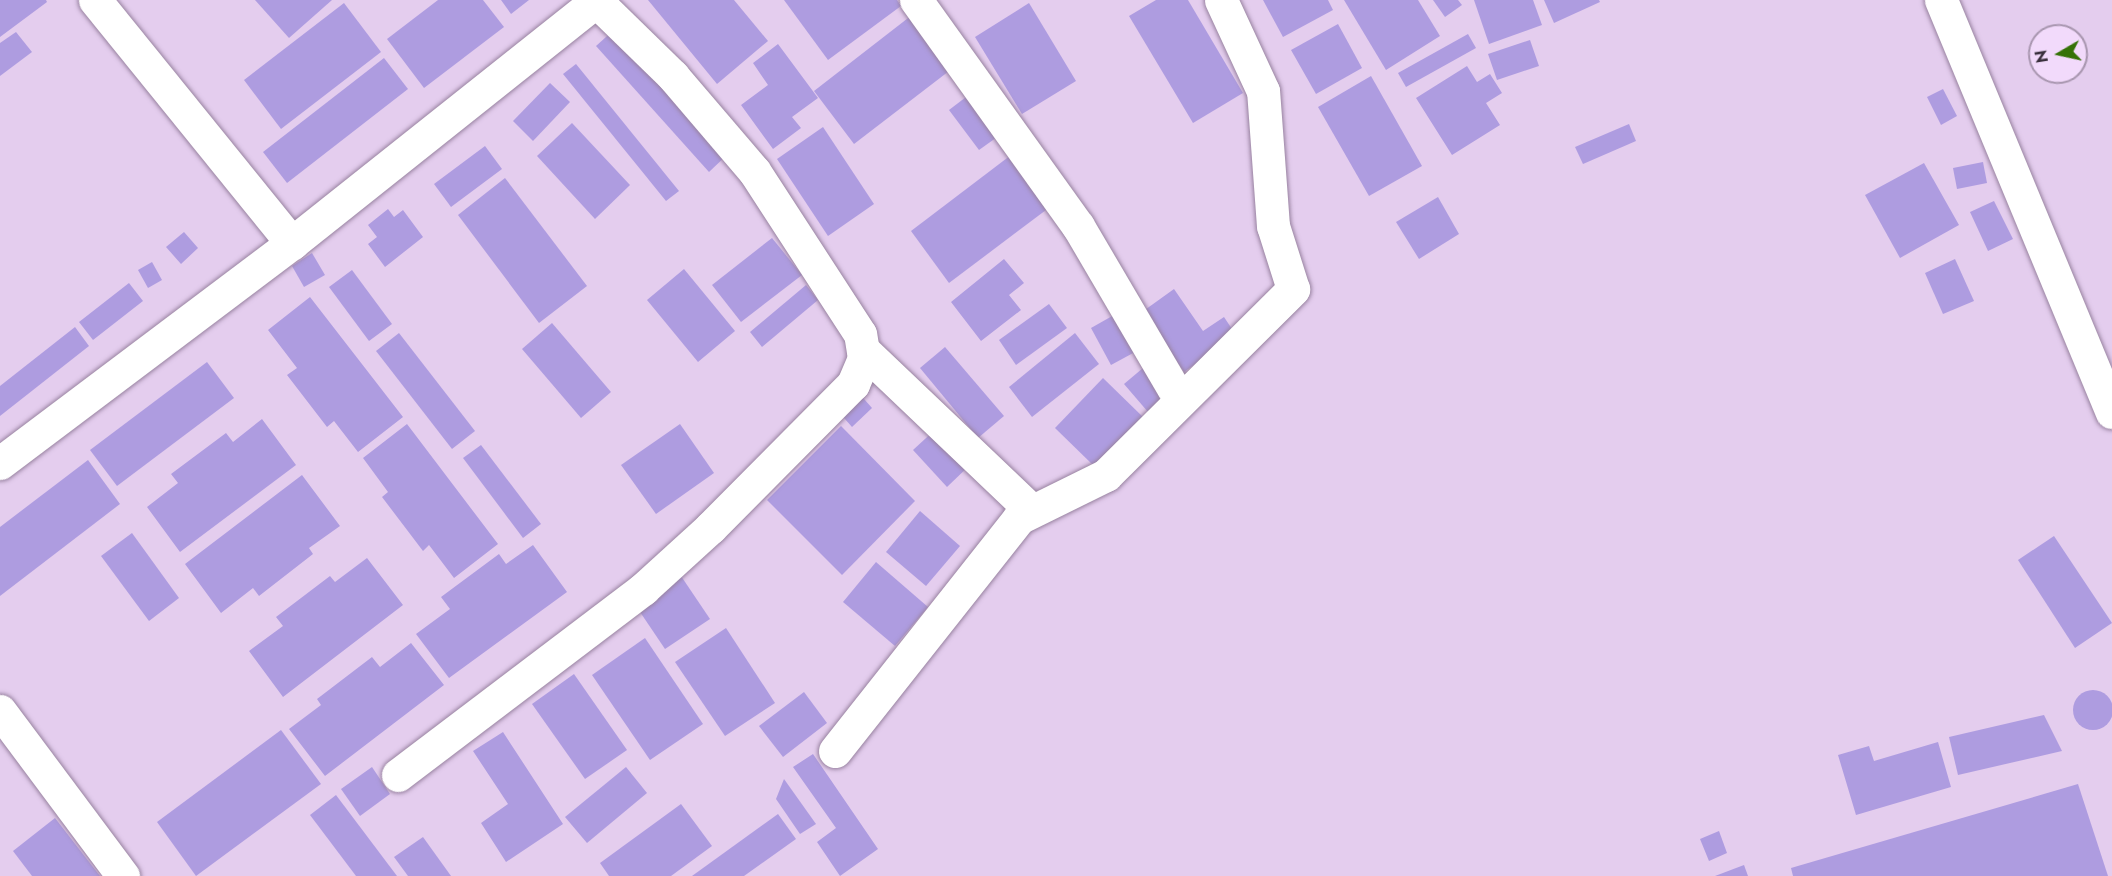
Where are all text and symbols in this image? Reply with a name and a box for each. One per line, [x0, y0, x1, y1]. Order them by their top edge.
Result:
north arrow [2028, 24, 2088, 84]
text: N [2029, 49, 2054, 65]

